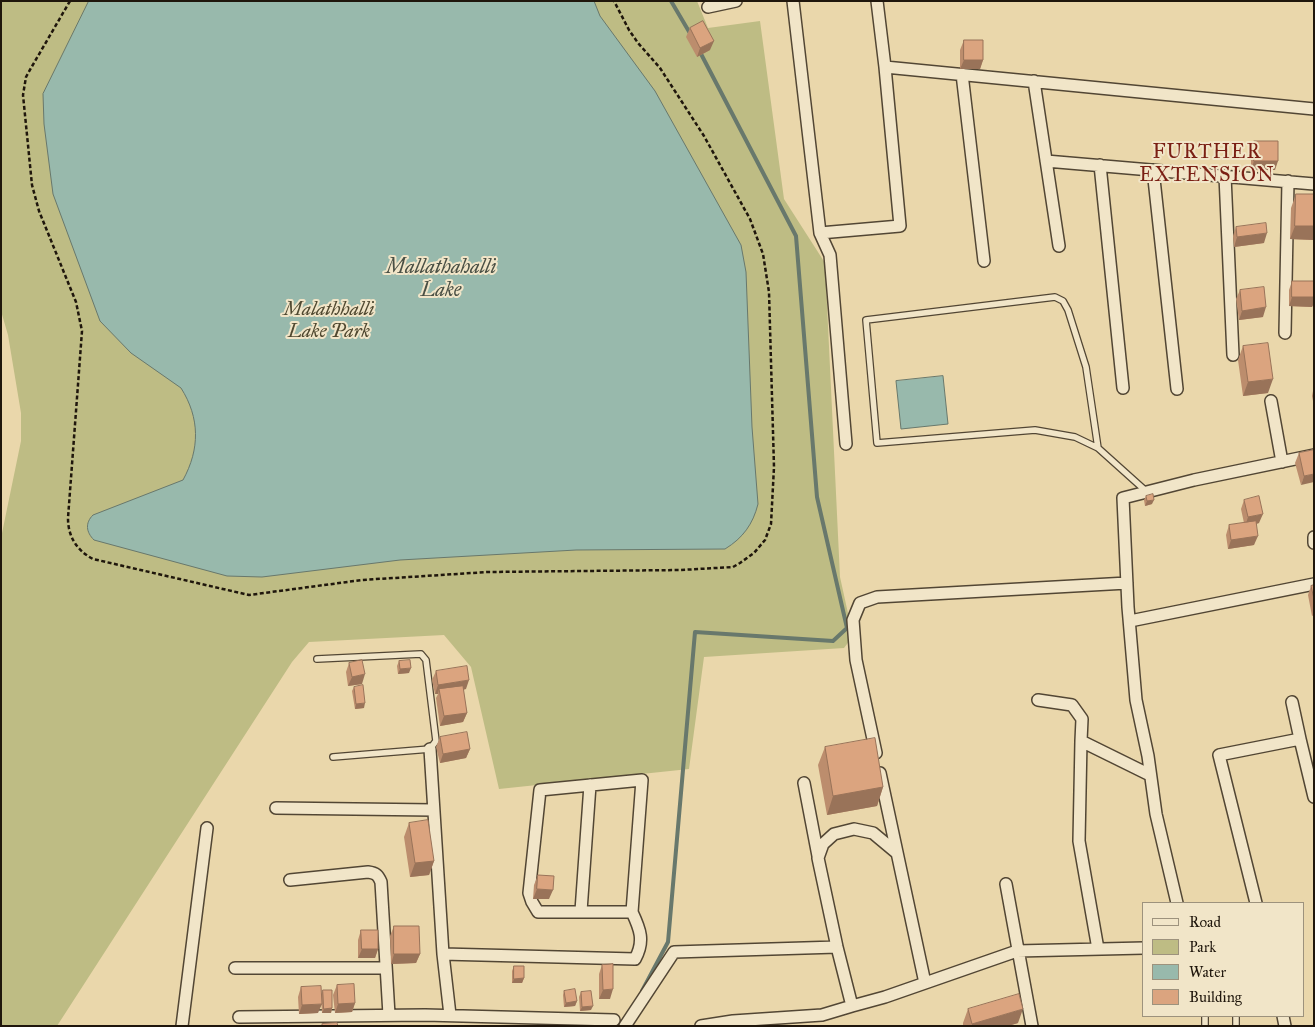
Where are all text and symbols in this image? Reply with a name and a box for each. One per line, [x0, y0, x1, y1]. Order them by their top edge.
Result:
district label: FURTHER EXTENSION [1138, 141, 1276, 188]
water label: Mallathahalli Lake [386, 256, 496, 303]
park label: Malathhalli Lake Park [284, 299, 374, 343]
legend [1142, 902, 1305, 1017]
text: Road [1189, 913, 1221, 931]
text: Park [1189, 938, 1216, 956]
text: Water [1189, 963, 1226, 981]
text: Building [1189, 988, 1242, 1006]

